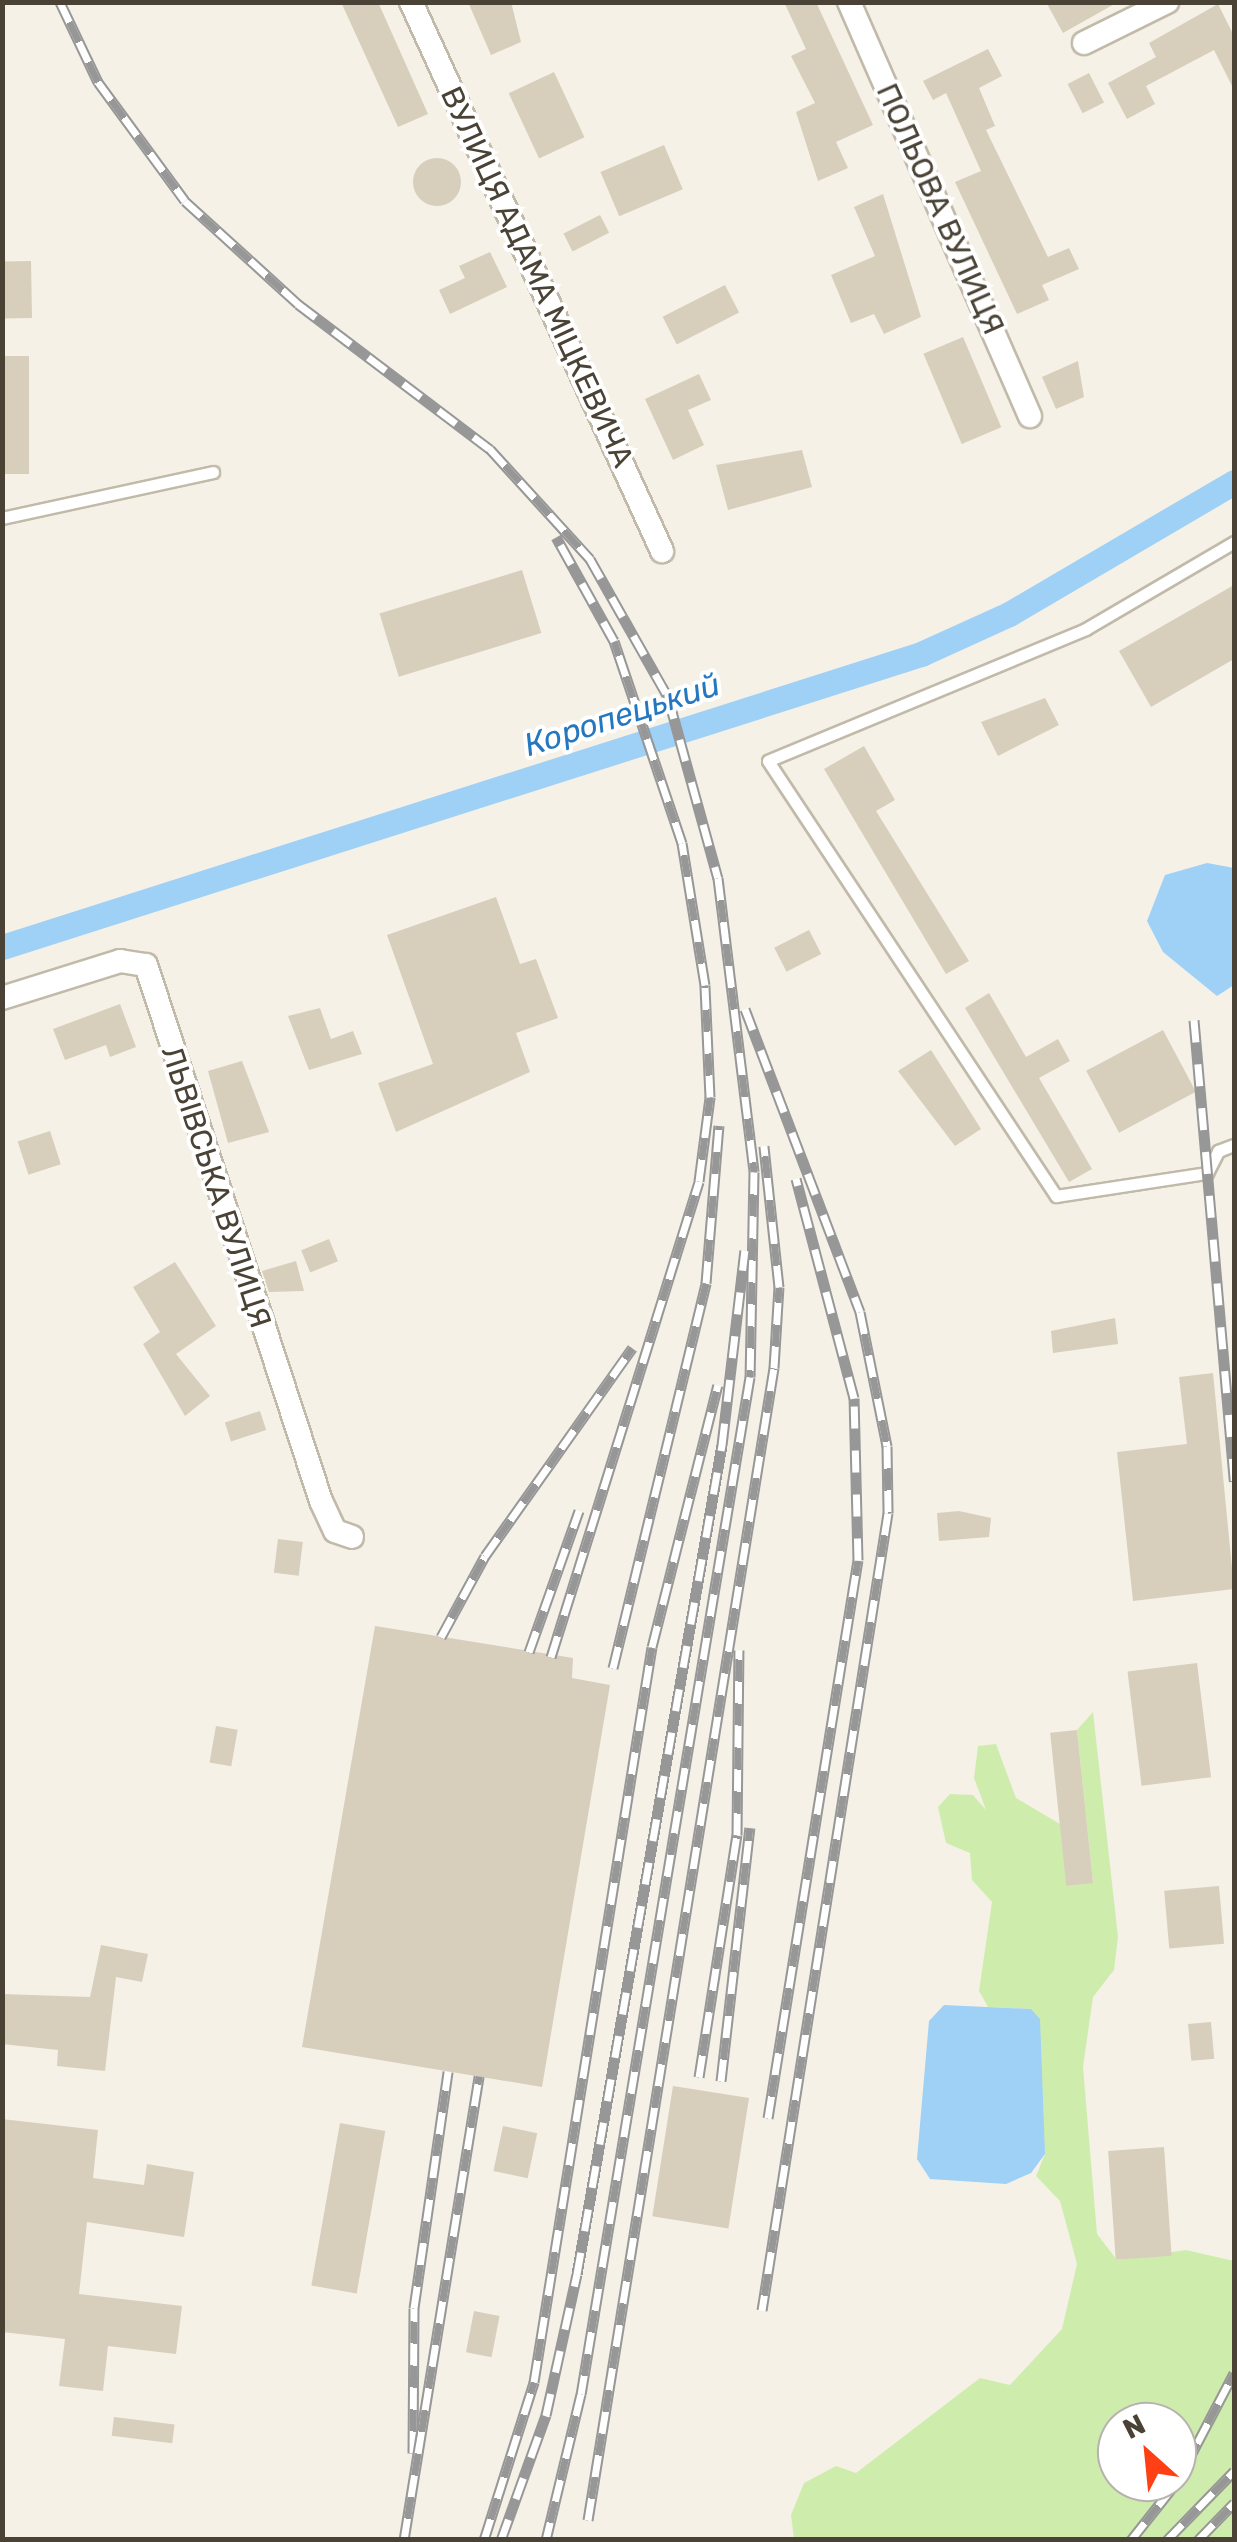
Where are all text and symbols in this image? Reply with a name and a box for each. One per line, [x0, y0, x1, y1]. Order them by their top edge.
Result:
street label: ПОЛЬОВА ВУЛИЦЯ [869, 78, 1011, 340]
street label: ВУЛИЦЯ АДАМА МІЦКЕВИЧА [433, 81, 641, 473]
water label: Коропецький [519, 665, 725, 765]
street label: ЛЬВІВСЬКА ВУЛИЦЯ [153, 1042, 279, 1332]
north arrow [1097, 2402, 1197, 2502]
text: N [1118, 2407, 1151, 2446]

